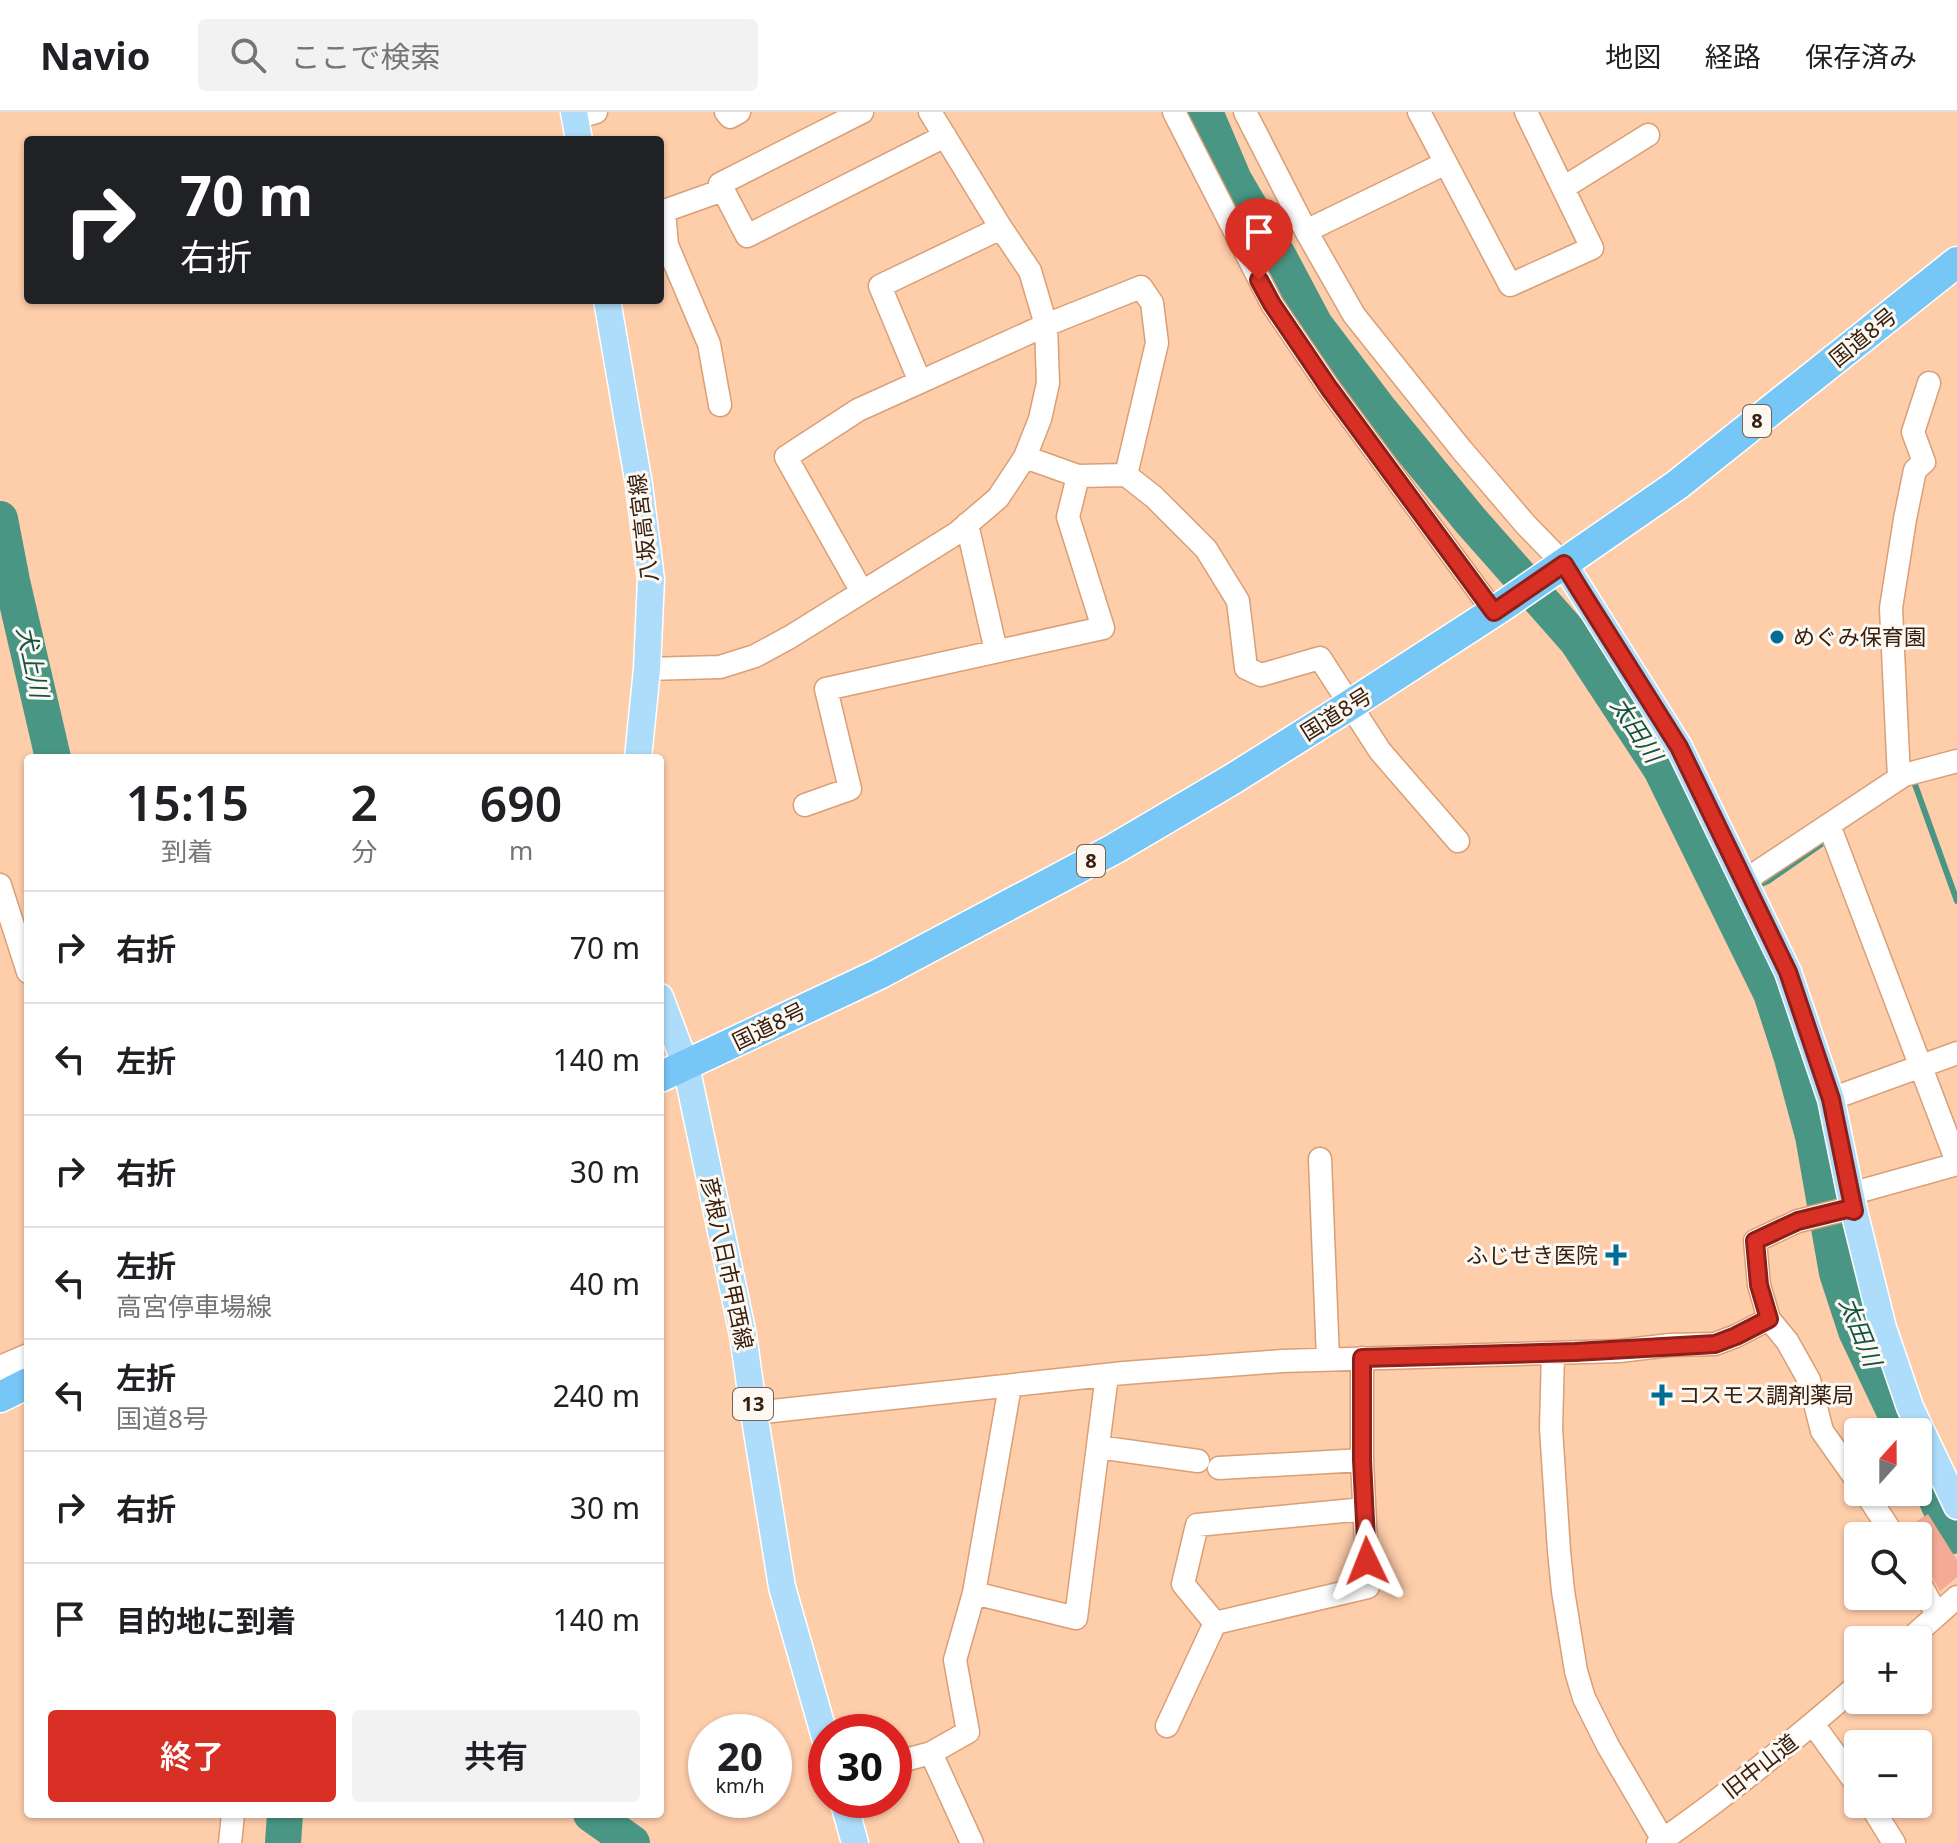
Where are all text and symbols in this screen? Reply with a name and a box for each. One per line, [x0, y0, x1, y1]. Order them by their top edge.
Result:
search box [198, 19, 758, 91]
text: Navio [40, 29, 150, 81]
icon: search [226, 33, 270, 77]
text: ここで検索 [290, 36, 440, 77]
text: 地図 [1605, 37, 1661, 75]
text: 経路 [1705, 37, 1761, 75]
text: 保存済み [1805, 37, 1917, 75]
text: 70 m [180, 156, 313, 232]
icon: right [48, 168, 152, 272]
pin [1225, 198, 1293, 280]
icon: arrive [1237, 210, 1281, 254]
text: 右折 [180, 232, 252, 281]
street label: 国道8号 [1822, 300, 1902, 373]
road number: 8 [1743, 405, 1771, 437]
street label: 八坂高宮線 [620, 472, 664, 585]
place label: めぐみ保育園 [1793, 621, 1926, 651]
water label: 犬上川 [10, 623, 58, 703]
marker: めぐみ保育園 [1768, 628, 1786, 646]
street label: 国道8号 [1294, 680, 1377, 747]
water label: 太田川 [1604, 690, 1672, 771]
text: 15:15 [126, 770, 249, 835]
text: 2 [351, 770, 378, 835]
text: 690 [480, 771, 562, 836]
text: m [509, 832, 533, 868]
text: 到着 [161, 833, 213, 869]
text: 分 [351, 833, 377, 869]
road number: 8 [1077, 845, 1105, 877]
icon: right [48, 925, 92, 969]
text: 70 m [570, 927, 640, 968]
text: 右折 [116, 928, 176, 969]
street label: 国道8号 [727, 994, 810, 1056]
icon: left [48, 1037, 92, 1081]
text: 140 m [553, 1039, 640, 1080]
text: 左折 [116, 1040, 176, 1081]
icon: right [48, 1149, 92, 1193]
text: 30 m [570, 1151, 640, 1192]
text: 右折 [116, 1152, 176, 1193]
street label: 彦根八日市甲西線 [695, 1174, 761, 1352]
place label: ふじせき医院 [1466, 1239, 1598, 1269]
marker: ふじせき医院 [1605, 1244, 1627, 1266]
text: 左折 [116, 1245, 176, 1286]
icon: left [48, 1261, 92, 1305]
text: 40 m [570, 1263, 640, 1304]
text: 高宮停車場線 [116, 1288, 272, 1324]
water label: 太田川 [1833, 1292, 1891, 1374]
text: 左折 [116, 1357, 176, 1398]
icon: left [48, 1373, 92, 1417]
text: 240 m [553, 1375, 640, 1416]
place label: コスモス調剤薬局 [1678, 1379, 1854, 1409]
marker: コスモス調剤薬局 [1653, 1386, 1671, 1404]
road number: 13 [733, 1388, 773, 1420]
text: 国道8号 [116, 1400, 209, 1436]
north arrow [1844, 1418, 1932, 1506]
map controls [1844, 1418, 1932, 1818]
icon: right [48, 1485, 92, 1529]
text: 30 m [570, 1487, 640, 1528]
text: 右折 [116, 1488, 176, 1529]
position arrow [1325, 1519, 1409, 1603]
button: search [1844, 1522, 1932, 1610]
icon: arrive [48, 1597, 92, 1641]
text: 140 m [553, 1599, 640, 1640]
text: 目的地に到着 [116, 1600, 296, 1641]
button: + [1844, 1626, 1932, 1714]
button: 終了 [48, 1710, 336, 1802]
button: 共有 [352, 1710, 640, 1802]
speed limit sign: 30 [808, 1714, 912, 1818]
street label: 旧中山道 [1715, 1726, 1803, 1804]
text: 20 [717, 1728, 763, 1783]
button: − [1844, 1730, 1932, 1818]
text: km/h [715, 1772, 765, 1799]

